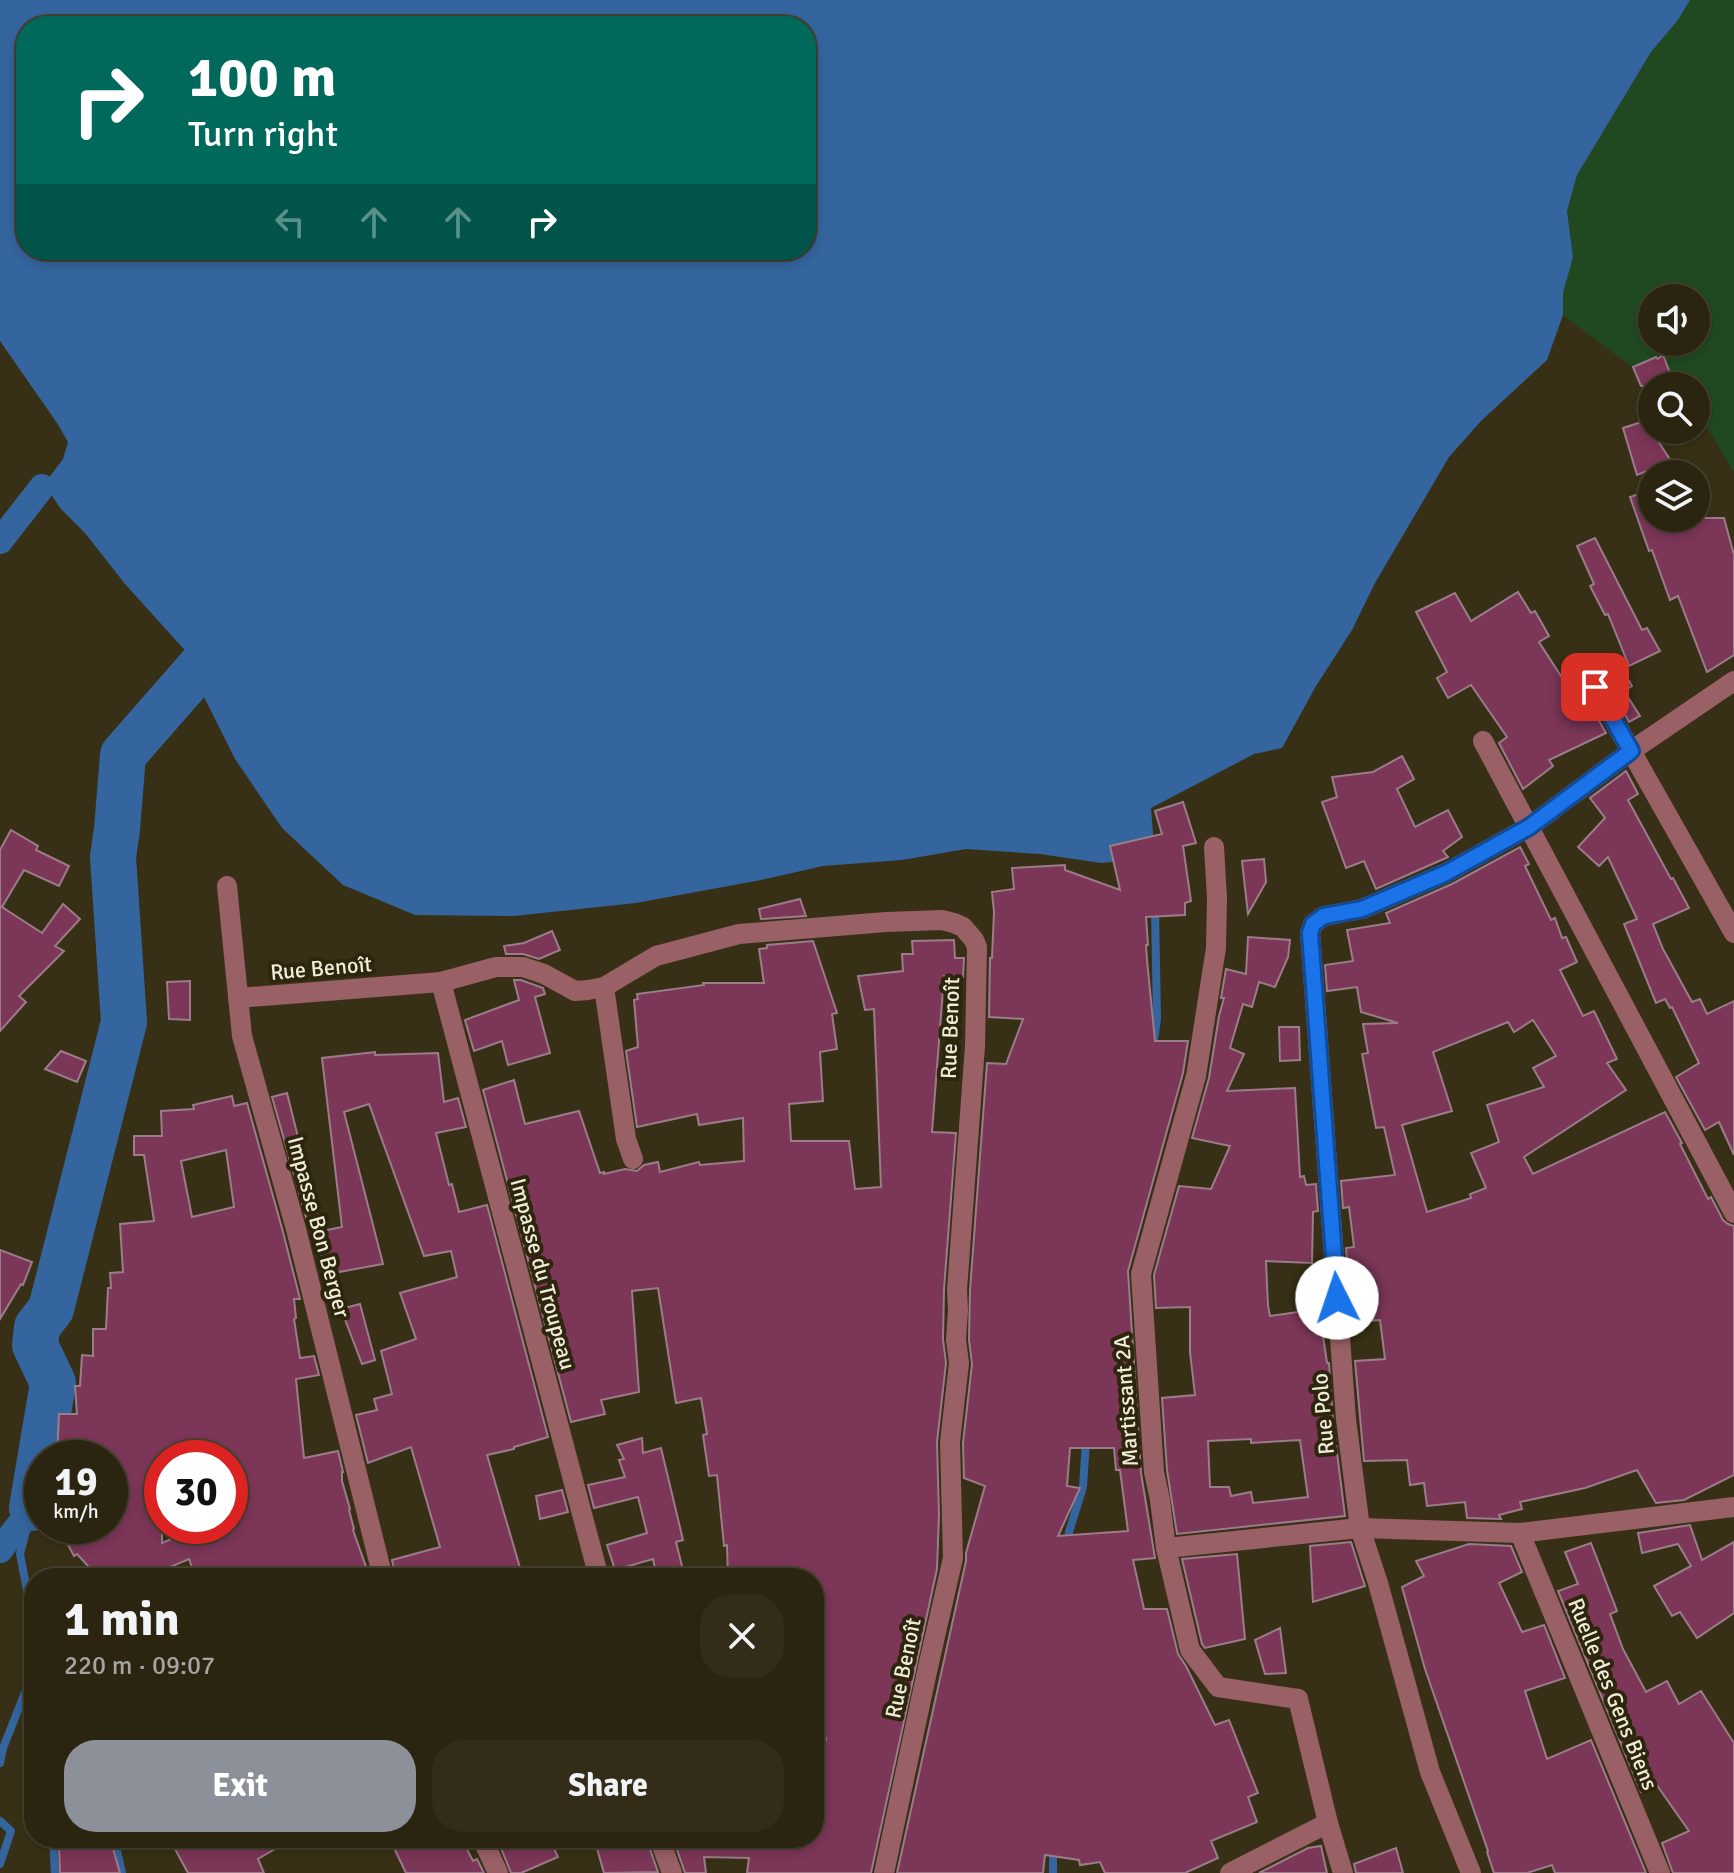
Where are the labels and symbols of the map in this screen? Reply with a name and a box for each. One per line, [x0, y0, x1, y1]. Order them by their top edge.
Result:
pin [1561, 653, 1629, 721]
street label: Rue Benoît [269, 950, 373, 986]
street label: Rue Benoît [935, 976, 965, 1079]
street label: Impasse Bon Berger [282, 1133, 356, 1321]
street label: Impasse du Troupeau [504, 1175, 582, 1373]
position arrow [1295, 1256, 1379, 1340]
street label: Martissant 2A [1108, 1334, 1144, 1468]
street label: Rue Polo [1306, 1372, 1340, 1456]
speed limit sign: 30 [144, 1440, 248, 1544]
street label: Ruelle des Gens Biens [1562, 1594, 1664, 1794]
street label: Rue Benoît [879, 1615, 927, 1721]

